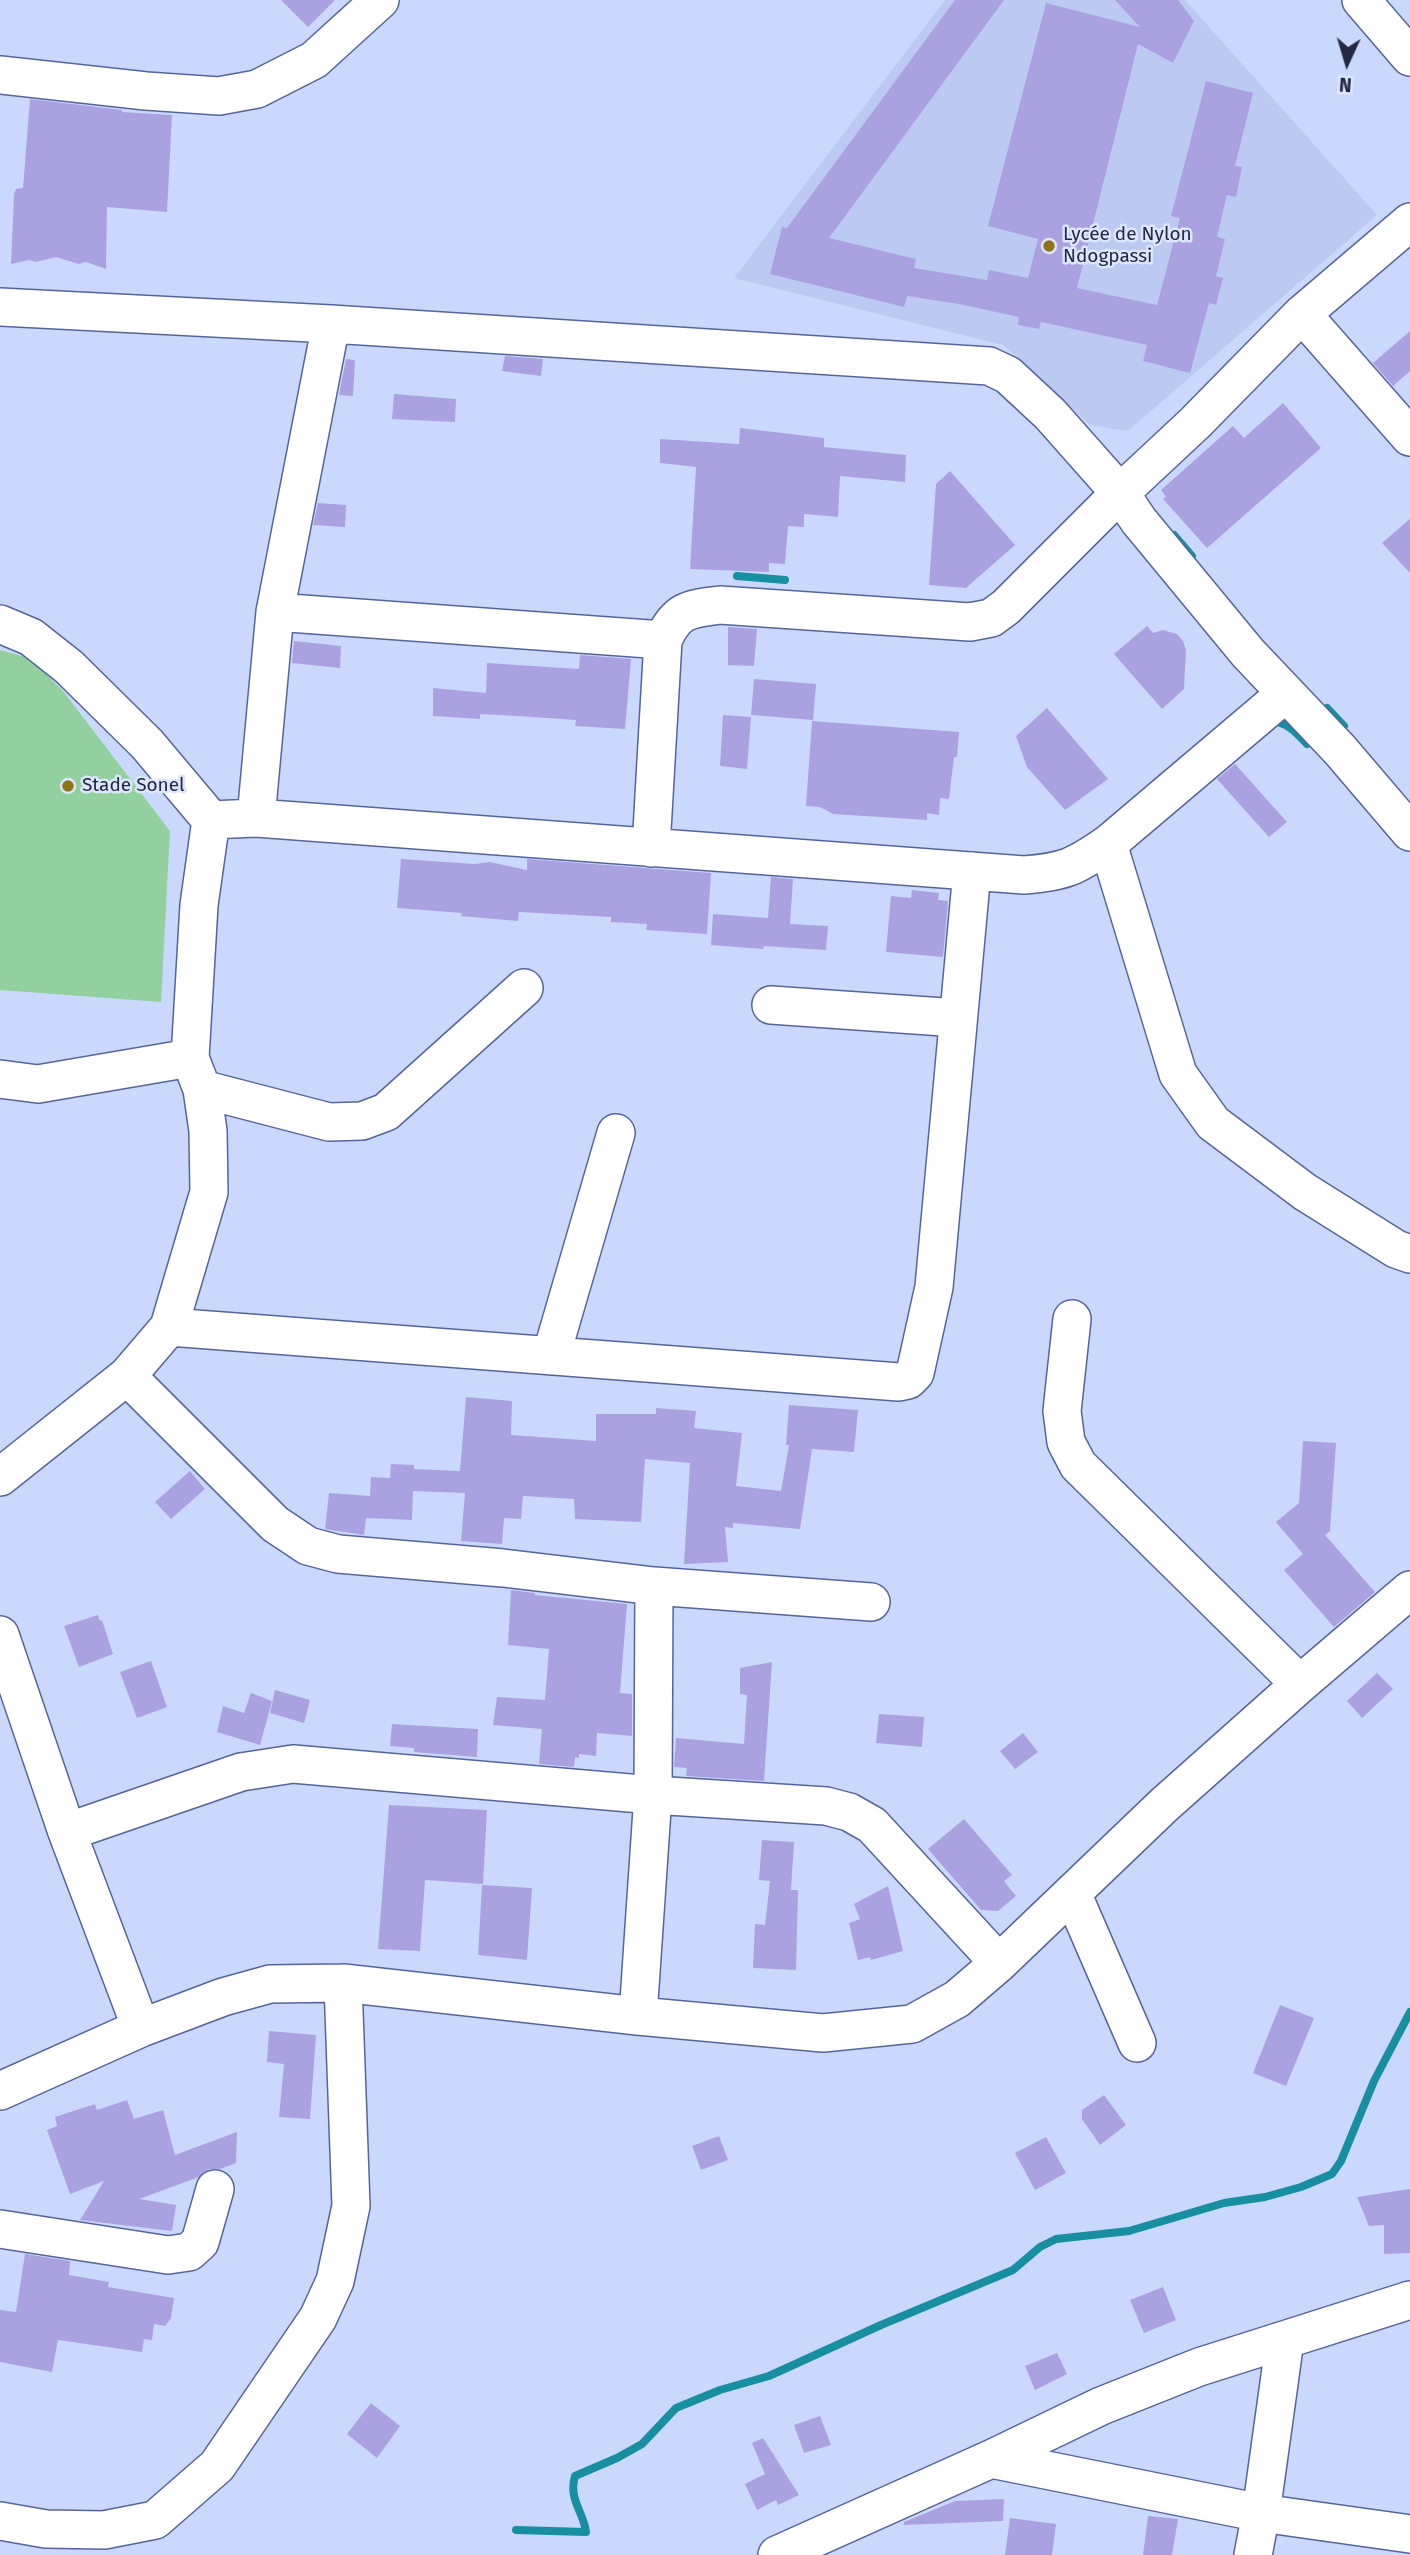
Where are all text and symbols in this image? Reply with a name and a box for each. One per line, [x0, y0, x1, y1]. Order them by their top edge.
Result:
north arrow [1312, 28, 1382, 98]
text: N [1338, 73, 1353, 96]
place label: Lycée de Nylon Ndogpassi [1063, 224, 1192, 268]
marker: Lycée de Nylon Ndogpassi [1041, 238, 1057, 254]
place label: Stade Sonel [82, 775, 185, 797]
marker: Stade Sonel [60, 778, 76, 794]

